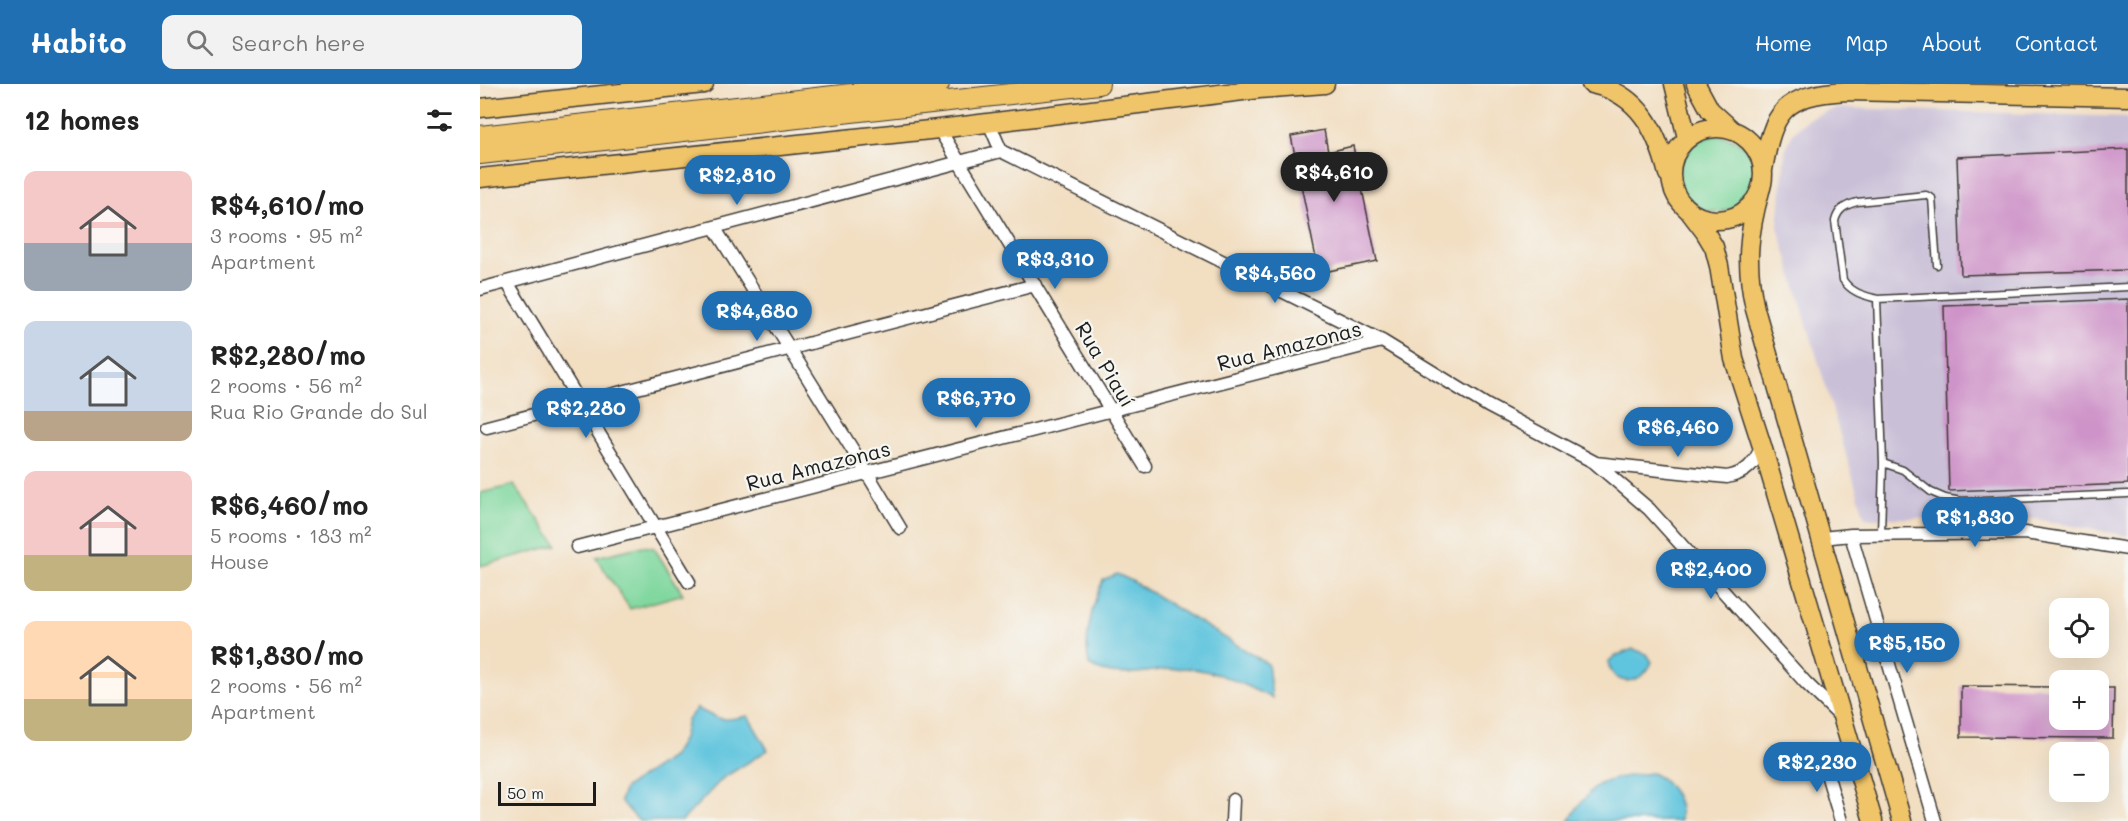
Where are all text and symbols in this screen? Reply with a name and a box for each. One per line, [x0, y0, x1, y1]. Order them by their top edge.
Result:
search box [162, 15, 582, 69]
text: Habito [30, 24, 126, 60]
icon: search [183, 26, 216, 59]
text: Search here [231, 28, 365, 57]
text: Home [1755, 29, 1812, 56]
text: Map [1845, 29, 1888, 56]
text: About [1921, 29, 1982, 56]
text: Contact [2015, 29, 2098, 56]
text: 12 homes [24, 103, 140, 137]
icon: filters [423, 104, 456, 137]
pin: R$4,610 [1279, 152, 1389, 203]
pin: R$2,810 [682, 155, 792, 206]
text: R$4,610 [1295, 158, 1373, 184]
text: R$2,810 [698, 161, 776, 187]
text: R$4,610/mo [210, 188, 364, 222]
icon: home [72, 195, 144, 267]
text: 3 rooms · 95 m² [210, 222, 362, 248]
pin: R$3,310 [1000, 239, 1110, 290]
text: R$3,310 [1016, 245, 1094, 271]
text: Apartment [210, 248, 316, 274]
pin: R$4,560 [1220, 253, 1330, 304]
text: R$4,560 [1234, 259, 1316, 285]
pin: R$4,680 [702, 291, 812, 342]
text: R$4,680 [716, 297, 798, 323]
street label: Rua Amazonas [1214, 314, 1364, 376]
street label: Rua Piauí [1070, 316, 1142, 412]
text: R$2,280/mo [210, 338, 366, 372]
icon: home [72, 345, 144, 417]
text: 2 rooms · 56 m² [210, 372, 362, 398]
pin: R$6,770 [921, 378, 1031, 429]
text: R$6,770 [936, 384, 1016, 410]
pin: R$2,280 [531, 388, 641, 439]
text: R$2,280 [546, 394, 626, 420]
text: Rua Rio Grande do Sul [210, 398, 428, 424]
pin: R$6,460 [1623, 407, 1733, 458]
text: R$6,460 [1637, 413, 1719, 439]
street label: Rua Amazonas [743, 434, 893, 496]
text: R$6,460/mo [210, 488, 368, 522]
icon: home [72, 495, 144, 567]
pin: R$1,830 [1920, 497, 2030, 548]
text: R$1,830 [1936, 503, 2014, 529]
text: 5 rooms · 183 m² [210, 522, 372, 548]
text: House [210, 548, 269, 574]
pin: R$2,400 [1656, 549, 1766, 600]
text: R$2,400 [1670, 555, 1752, 581]
map controls [2049, 598, 2109, 802]
button: locate [2049, 598, 2109, 658]
pin: R$5,150 [1852, 623, 1962, 674]
text: R$5,150 [1868, 629, 1946, 655]
text: R$1,830/mo [210, 638, 364, 672]
icon: home [72, 645, 144, 717]
button: + [2049, 670, 2109, 730]
text: 2 rooms · 56 m² [210, 672, 362, 698]
text: Apartment [210, 698, 316, 724]
pin: R$2,230 [1762, 742, 1872, 793]
button: − [2049, 742, 2109, 802]
text: R$2,230 [1777, 748, 1857, 774]
scale bar [498, 779, 596, 806]
text: 50 m [507, 782, 544, 803]

